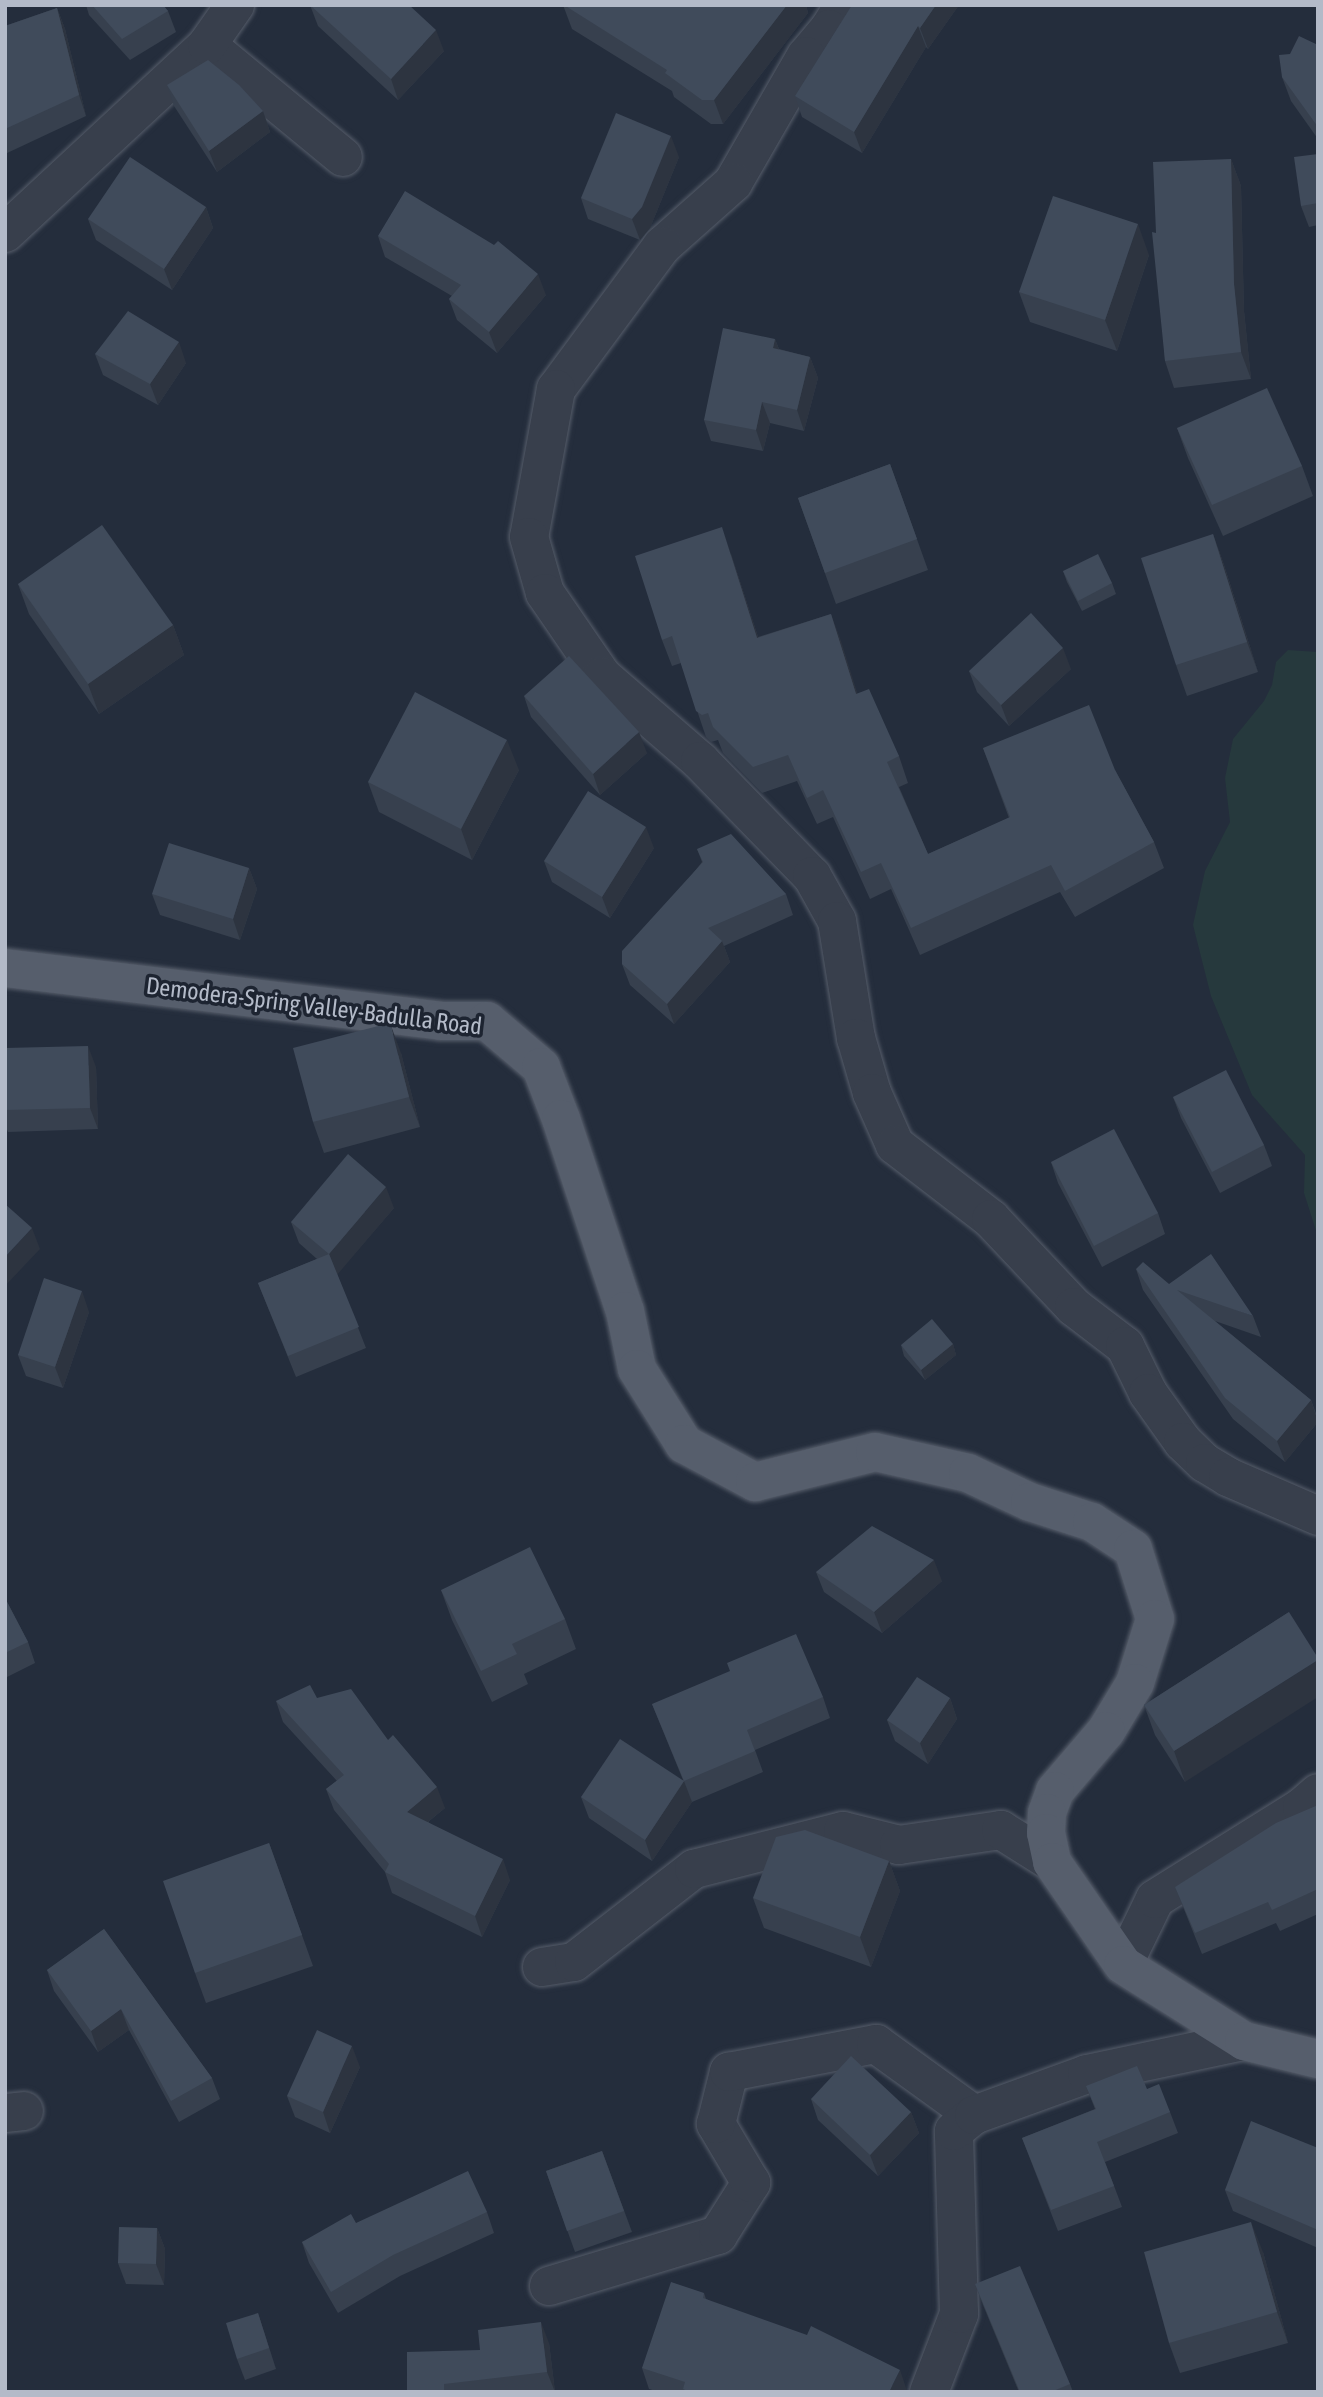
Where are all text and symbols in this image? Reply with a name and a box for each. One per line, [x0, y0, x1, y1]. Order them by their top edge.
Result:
street label: Demodera-Spring Valley-Badulla Road [145, 971, 483, 1041]

